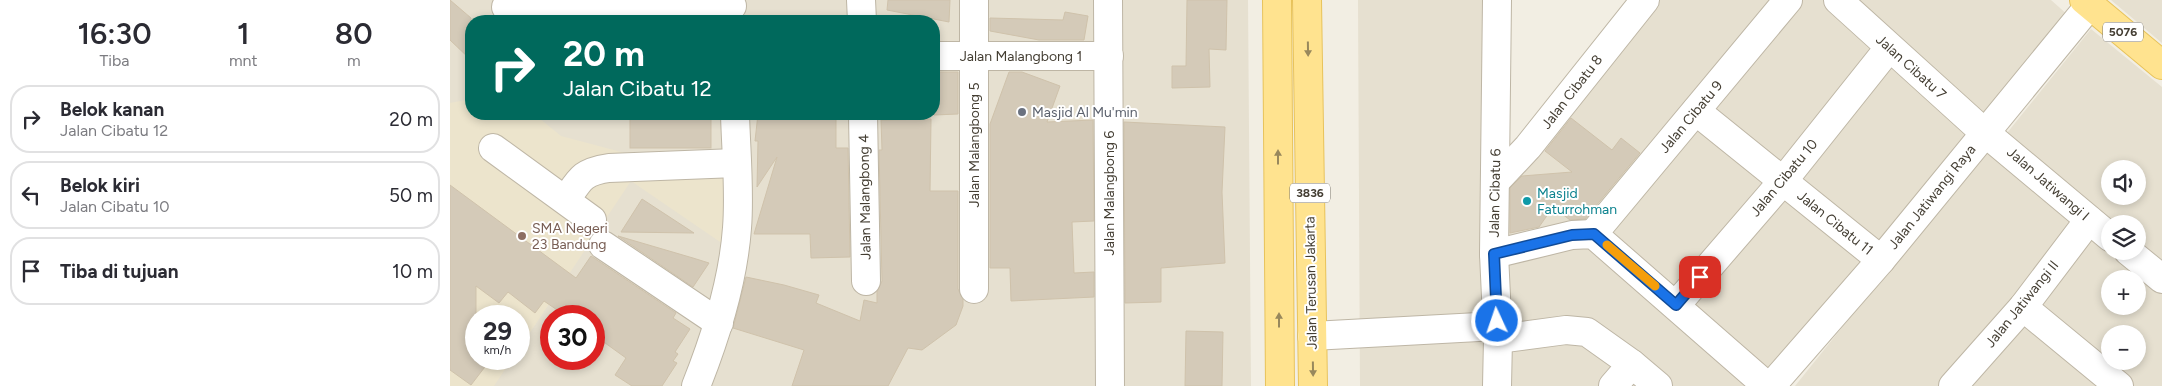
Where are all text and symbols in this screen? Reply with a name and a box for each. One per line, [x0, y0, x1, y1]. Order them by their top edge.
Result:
text: 16:30 [77, 15, 152, 52]
text: 1 [237, 15, 249, 52]
text: 80 [335, 15, 373, 52]
road number: 5076 [2103, 22, 2143, 42]
street label: Jalan Cibatu 7 [1872, 31, 1950, 103]
text: 20 m [563, 33, 645, 75]
icon: right [480, 35, 545, 100]
one-way arrow [1304, 41, 1312, 57]
street label: Jalan Malangbong 1 [960, 48, 1082, 65]
text: Tiba [99, 51, 129, 70]
text: mnt [229, 51, 257, 70]
text: m [347, 51, 361, 70]
street label: Jalan Cibatu 8 [1538, 51, 1606, 133]
text: Jalan Cibatu 12 [563, 75, 712, 102]
street label: Jalan Cibatu 9 [1656, 77, 1726, 157]
street label: Jalan Malangbong 5 [966, 83, 983, 207]
text: Belok kanan [60, 98, 164, 121]
place label: Masjid Al Mu'min [1032, 104, 1138, 121]
icon: right [17, 105, 45, 133]
marker: Masjid Al Mu'min [1016, 106, 1028, 118]
text: 20 m [389, 108, 433, 131]
text: Jalan Cibatu 12 [60, 121, 168, 140]
street label: Jalan Malangbong 6 [1101, 131, 1118, 255]
street label: Jalan Malangbong 4 [855, 134, 875, 260]
street label: Jalan Cibatu 10 [1747, 136, 1821, 220]
street label: Jalan Jatiwangi Raya [1885, 141, 1979, 253]
street label: Jalan Jatiwangi I [2003, 144, 2093, 224]
street label: Jalan Cibatu 6 [1486, 148, 1504, 238]
one-way arrow [1274, 149, 1282, 165]
map controls [2101, 160, 2146, 370]
button: sound [2101, 160, 2146, 205]
text: Belok kiri [60, 174, 140, 197]
icon: left [17, 181, 45, 209]
text: 50 m [389, 184, 433, 207]
road number: 3836 [1290, 184, 1330, 202]
place label: Masjid Faturrohman [1537, 185, 1617, 218]
street label: Jalan Cibatu 11 [1794, 187, 1876, 259]
marker: Masjid Faturrohman [1521, 195, 1533, 207]
text: Jalan Cibatu 10 [60, 197, 170, 216]
button: layers [2101, 215, 2146, 260]
street label: Jalan Terusan Jakarta [1301, 216, 1321, 350]
place label: SMA Negeri 23 Bandung [532, 220, 608, 253]
marker: SMA Negeri 23 Bandung [516, 230, 528, 242]
pin [1679, 256, 1721, 298]
icon: arrive [17, 257, 45, 285]
street label: Jalan Jatiwangi II [1982, 257, 2062, 351]
text: Tiba di tujuan [60, 260, 179, 283]
text: 10 m [392, 260, 433, 283]
icon: arrive [1686, 263, 1714, 291]
button: + [2101, 270, 2146, 315]
position arrow [1470, 294, 1522, 346]
speed limit sign: 30 [540, 305, 605, 370]
one-way arrow [1275, 312, 1283, 328]
text: 29 [483, 316, 512, 346]
button: − [2101, 325, 2146, 370]
text: km/h [484, 343, 511, 357]
one-way arrow [1309, 361, 1317, 377]

